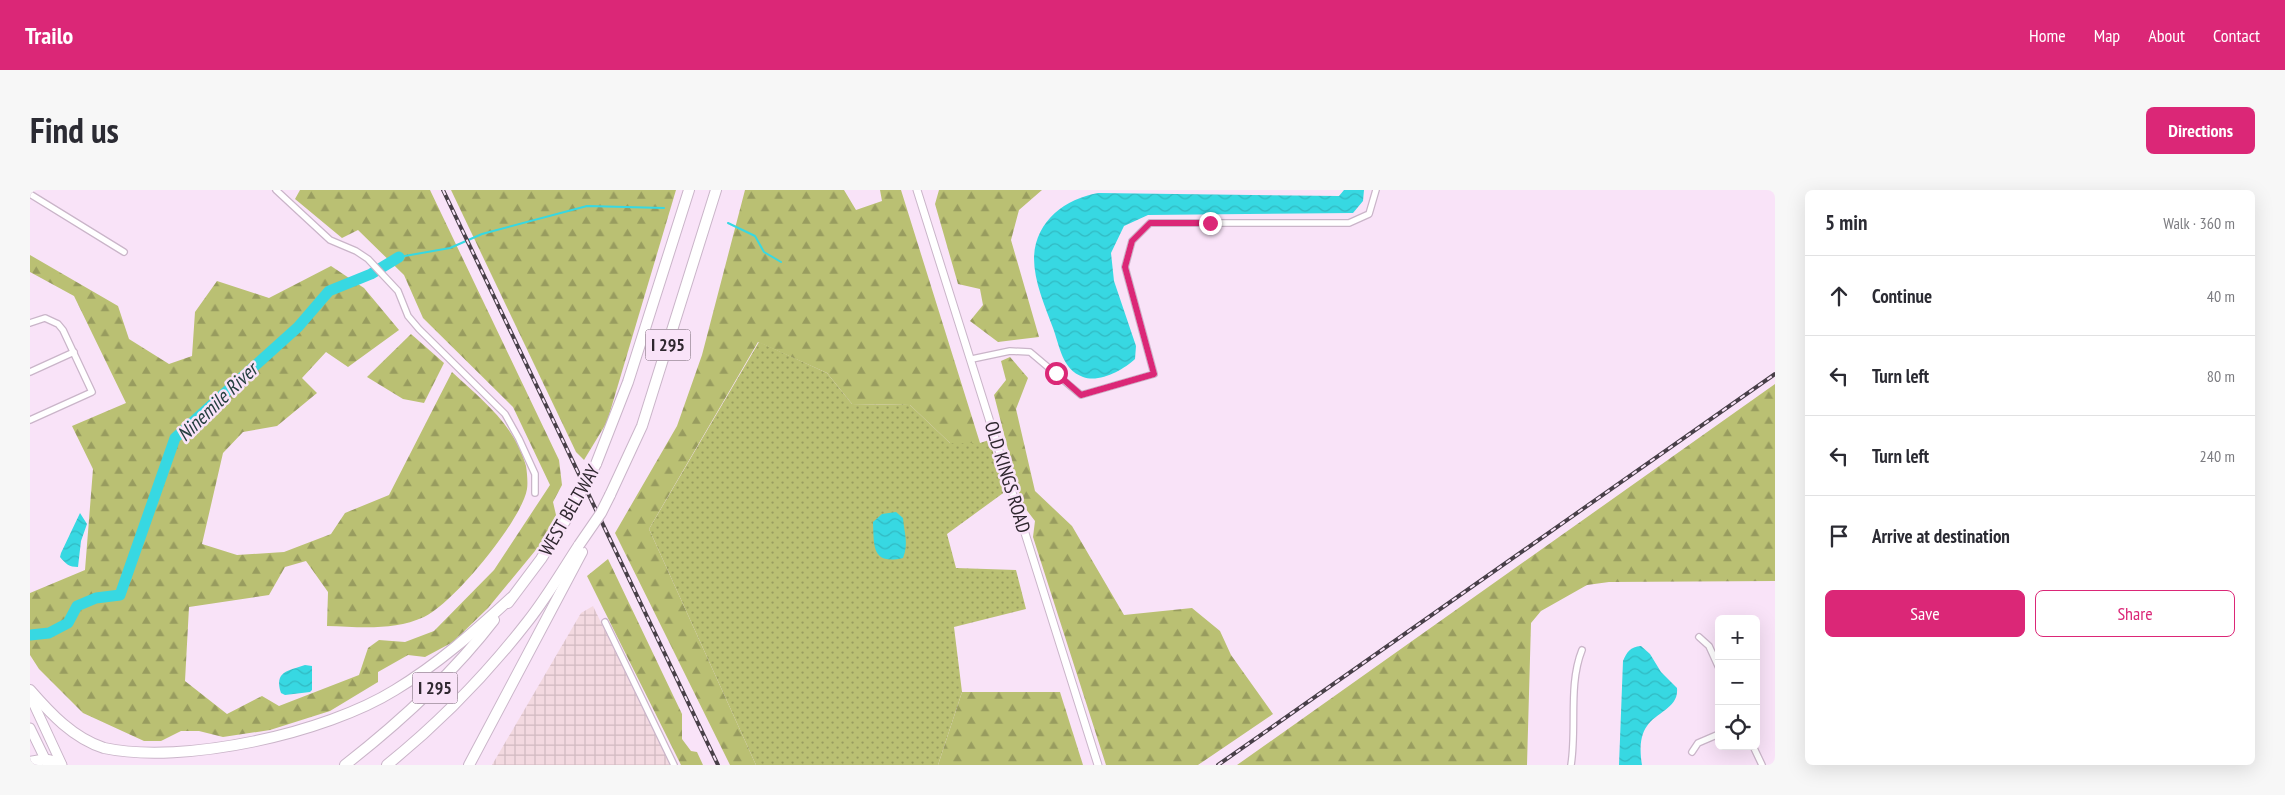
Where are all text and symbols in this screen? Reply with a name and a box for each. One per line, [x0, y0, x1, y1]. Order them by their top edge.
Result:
text: Trailo [25, 20, 73, 51]
text: Home [2029, 24, 2066, 47]
text: Map [2094, 24, 2120, 47]
text: About [2148, 24, 2185, 47]
text: Contact [2213, 24, 2260, 47]
text: Find us [30, 107, 119, 153]
button: Directions [2146, 107, 2255, 154]
text: 5 min [1825, 209, 1867, 236]
route end [1199, 212, 1222, 235]
text: Walk · 360 m [2163, 213, 2235, 233]
icon: ahead [1825, 282, 1853, 310]
text: Continue [1872, 284, 1932, 308]
text: 40 m [2207, 286, 2235, 306]
road number: I 295 [646, 330, 690, 360]
water label: Ninemile River [171, 355, 265, 447]
route start [1045, 362, 1068, 385]
icon: left [1825, 362, 1853, 390]
text: Turn left [1872, 364, 1929, 388]
text: 80 m [2207, 366, 2235, 386]
street label: OLD KINGS ROAD [980, 418, 1036, 536]
icon: left [1825, 442, 1853, 470]
text: Turn left [1872, 444, 1929, 468]
text: 240 m [2200, 446, 2235, 466]
street label: WEST BELTWAY [533, 460, 605, 560]
icon: arrive [1825, 522, 1853, 550]
text: Arrive at destination [1872, 524, 2010, 548]
button: Save [1825, 590, 2025, 637]
button: Share [2035, 590, 2235, 637]
map controls [1715, 615, 1760, 750]
button: + [1715, 615, 1760, 660]
button: − [1715, 660, 1760, 705]
road number: I 295 [412, 672, 458, 704]
button: locate [1715, 705, 1760, 750]

